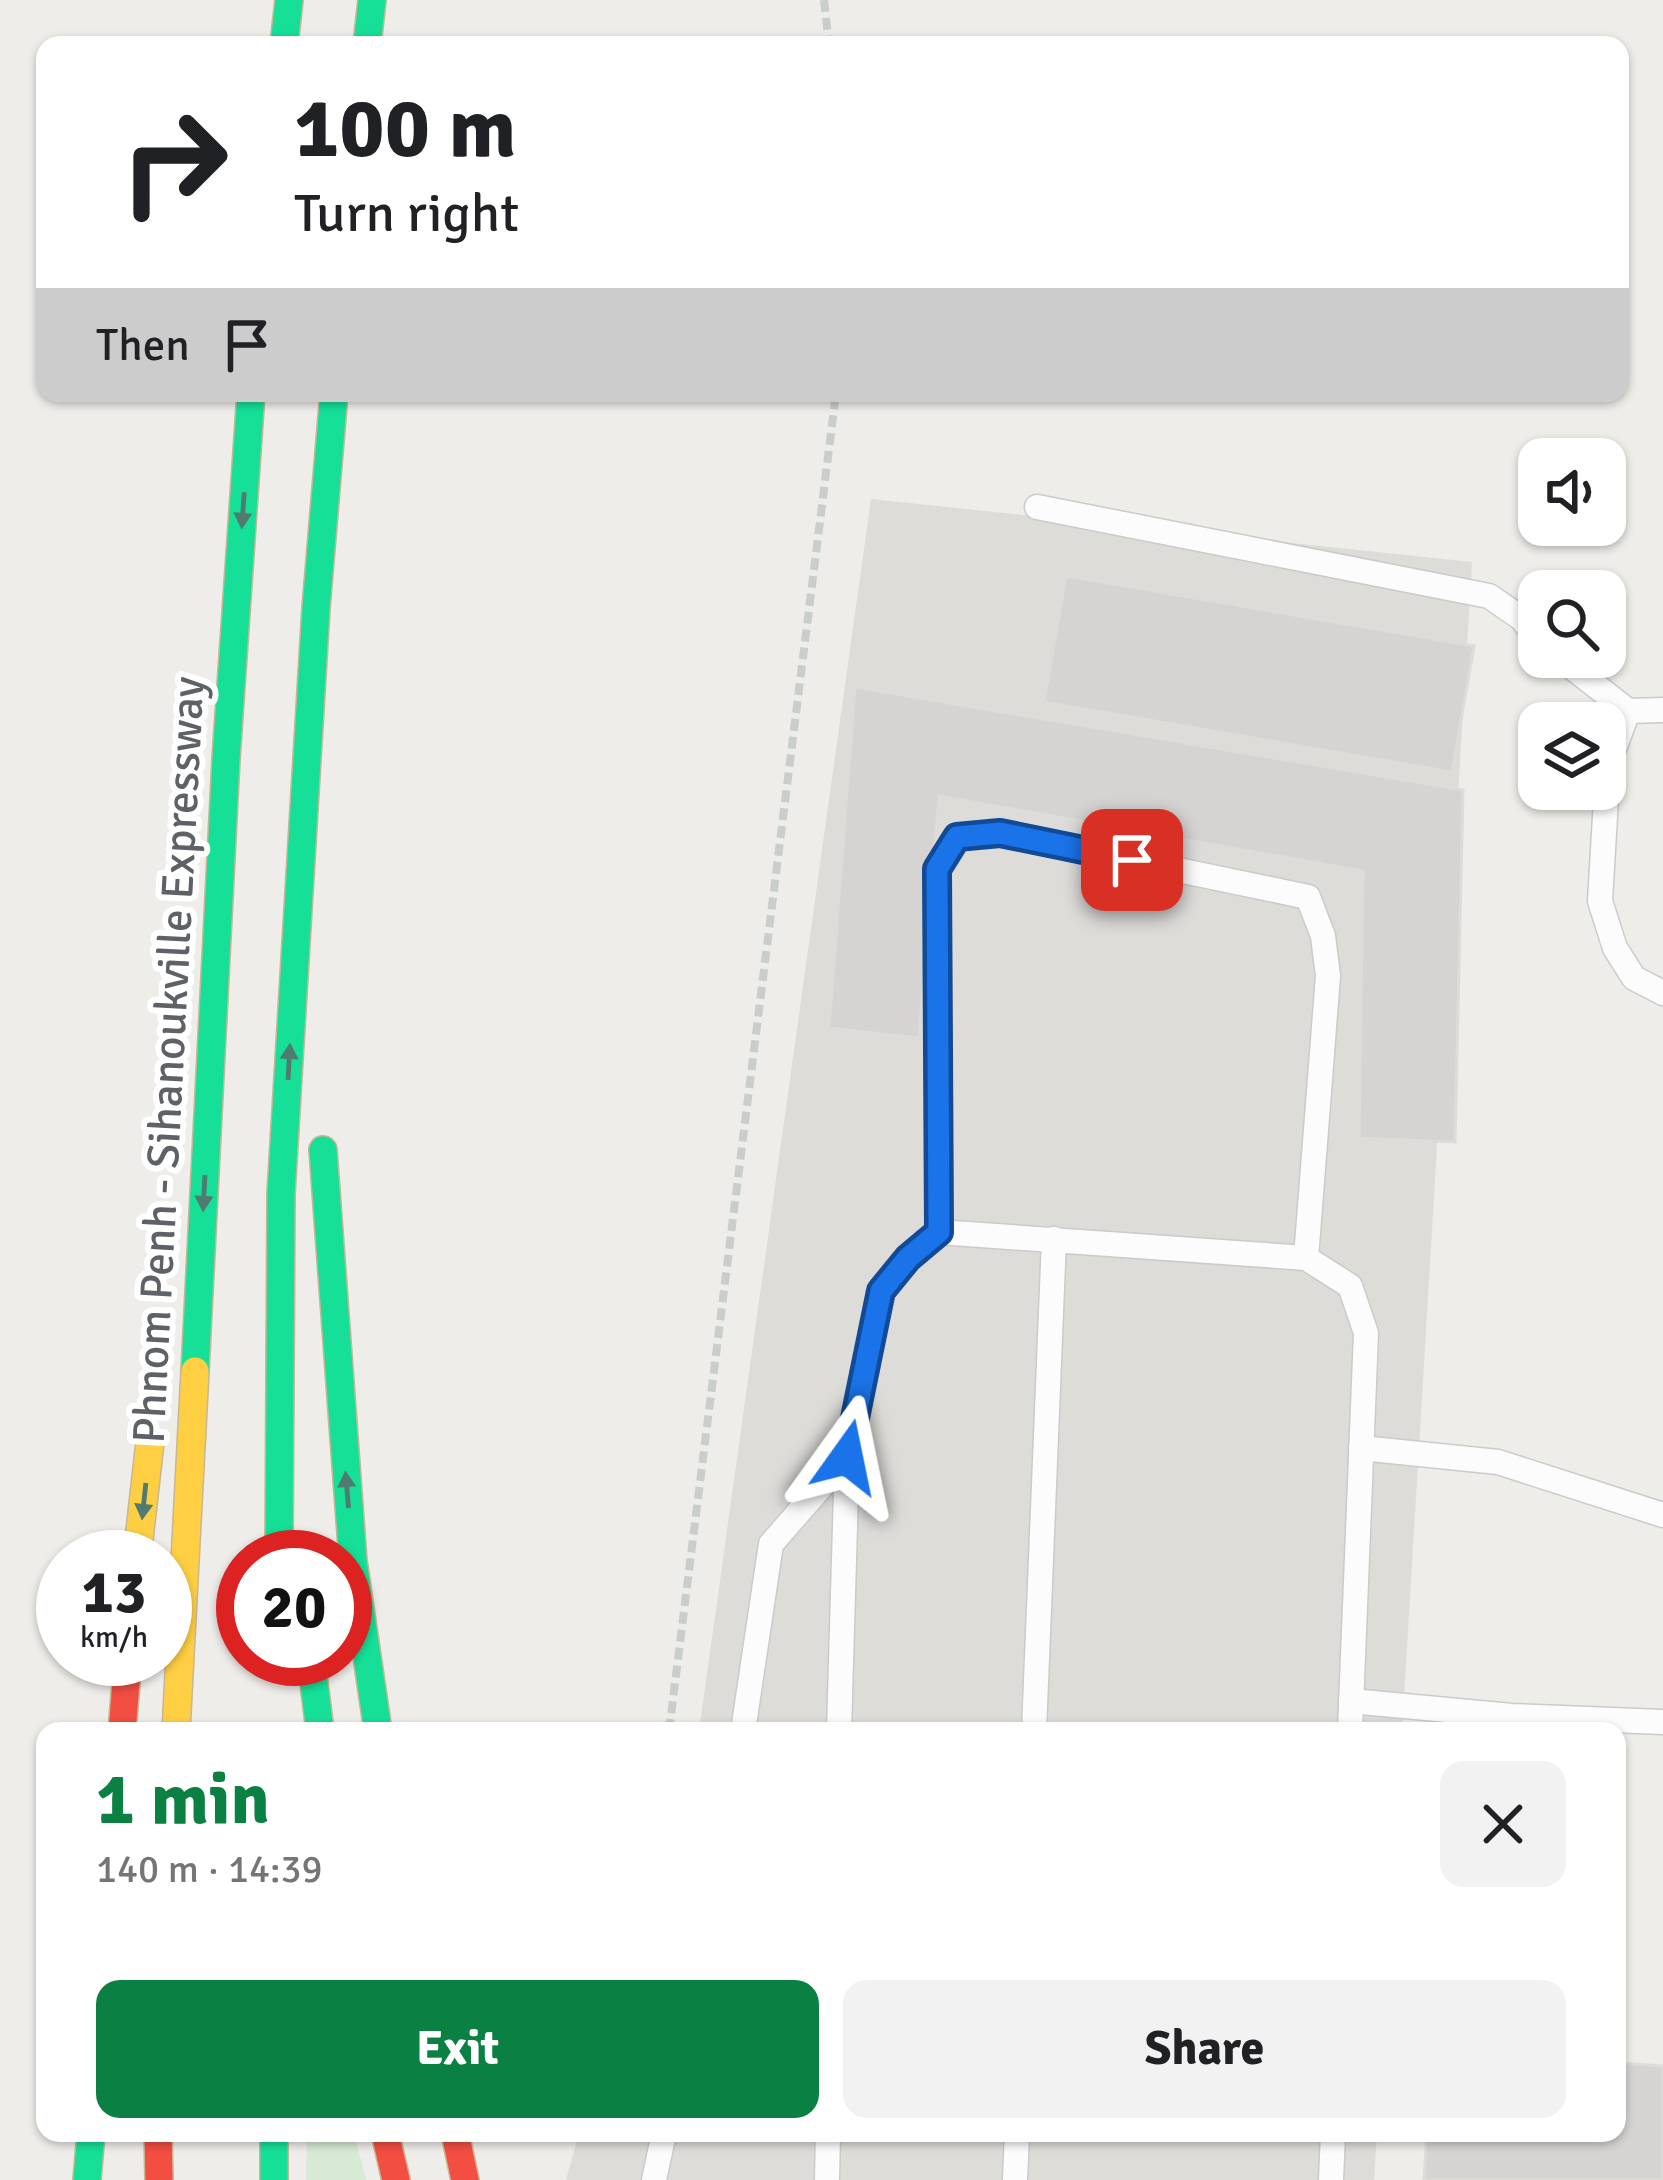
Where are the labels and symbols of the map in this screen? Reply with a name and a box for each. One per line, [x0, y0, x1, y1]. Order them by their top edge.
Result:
one-way arrow [234, 492, 253, 529]
street label: Phnom Penh - Sihanoukville Expressway [121, 675, 217, 1445]
pin [1081, 809, 1183, 911]
one-way arrow [280, 1042, 299, 1080]
one-way arrow [194, 1175, 213, 1213]
position arrow [784, 1394, 910, 1520]
one-way arrow [337, 1471, 356, 1508]
one-way arrow [134, 1483, 153, 1520]
speed limit sign: 20 [216, 1530, 372, 1686]

